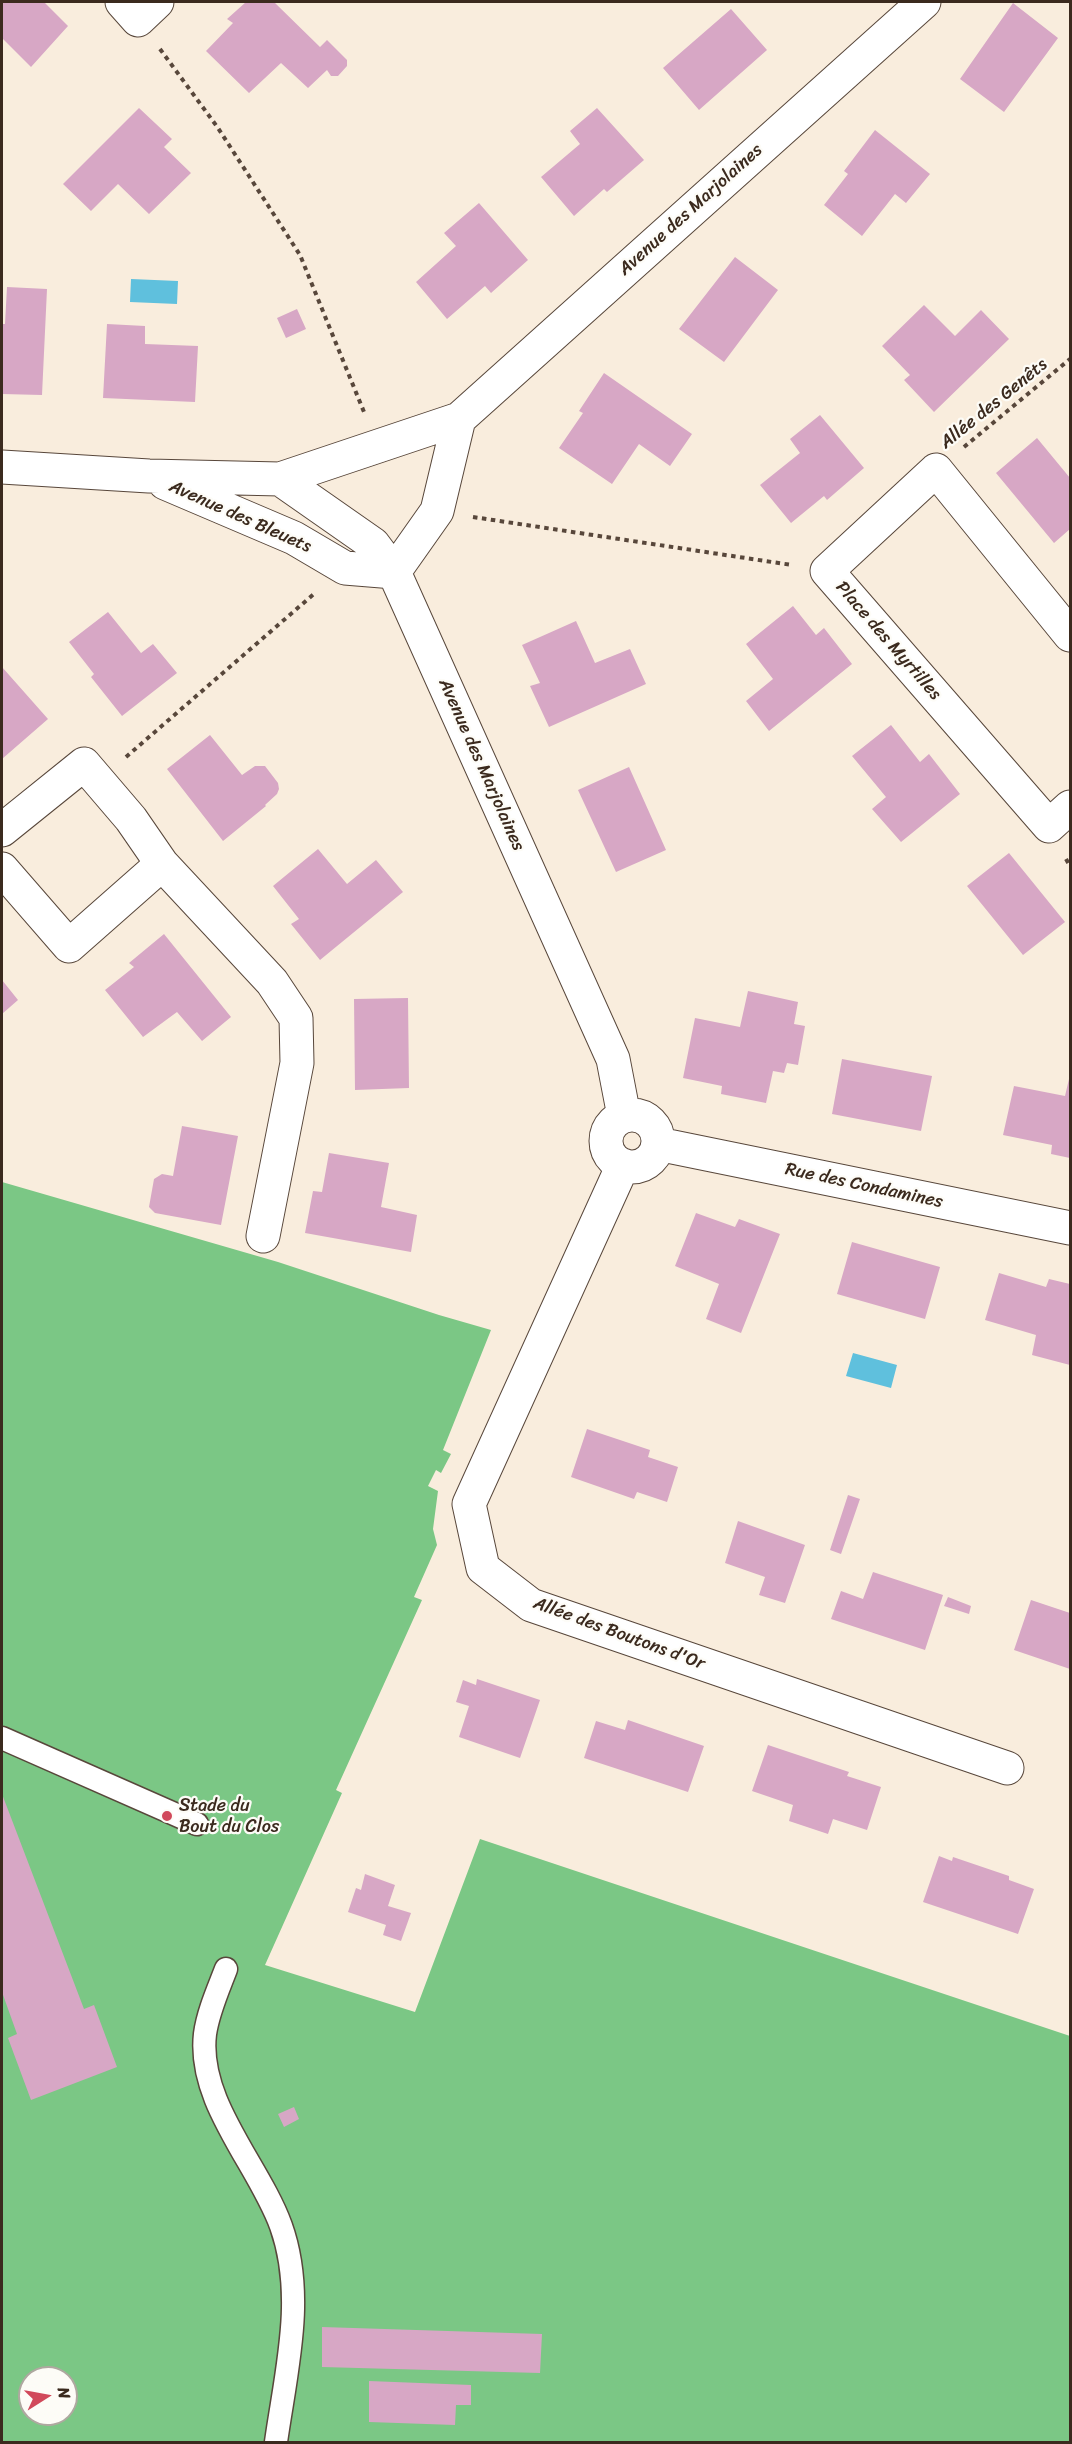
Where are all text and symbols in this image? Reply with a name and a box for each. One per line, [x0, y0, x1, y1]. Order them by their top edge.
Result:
street label: Avenue des Marjolaines [615, 140, 767, 280]
street label: Allée des Genêts [936, 354, 1052, 454]
street label: Avenue des Bleuets [166, 476, 314, 558]
street label: Place des Myrtilles [831, 577, 945, 705]
street label: Avenue des Marjolaines [433, 676, 529, 854]
street label: Rue des Condamines [783, 1159, 945, 1213]
street label: Allée des Boutons d'Or [530, 1593, 708, 1675]
place label: Stade du Bout du Clos [179, 1795, 279, 1838]
marker: Stade du Bout du Clos [160, 1809, 174, 1823]
north arrow [18, 2366, 78, 2426]
text: N [49, 2385, 79, 2401]

